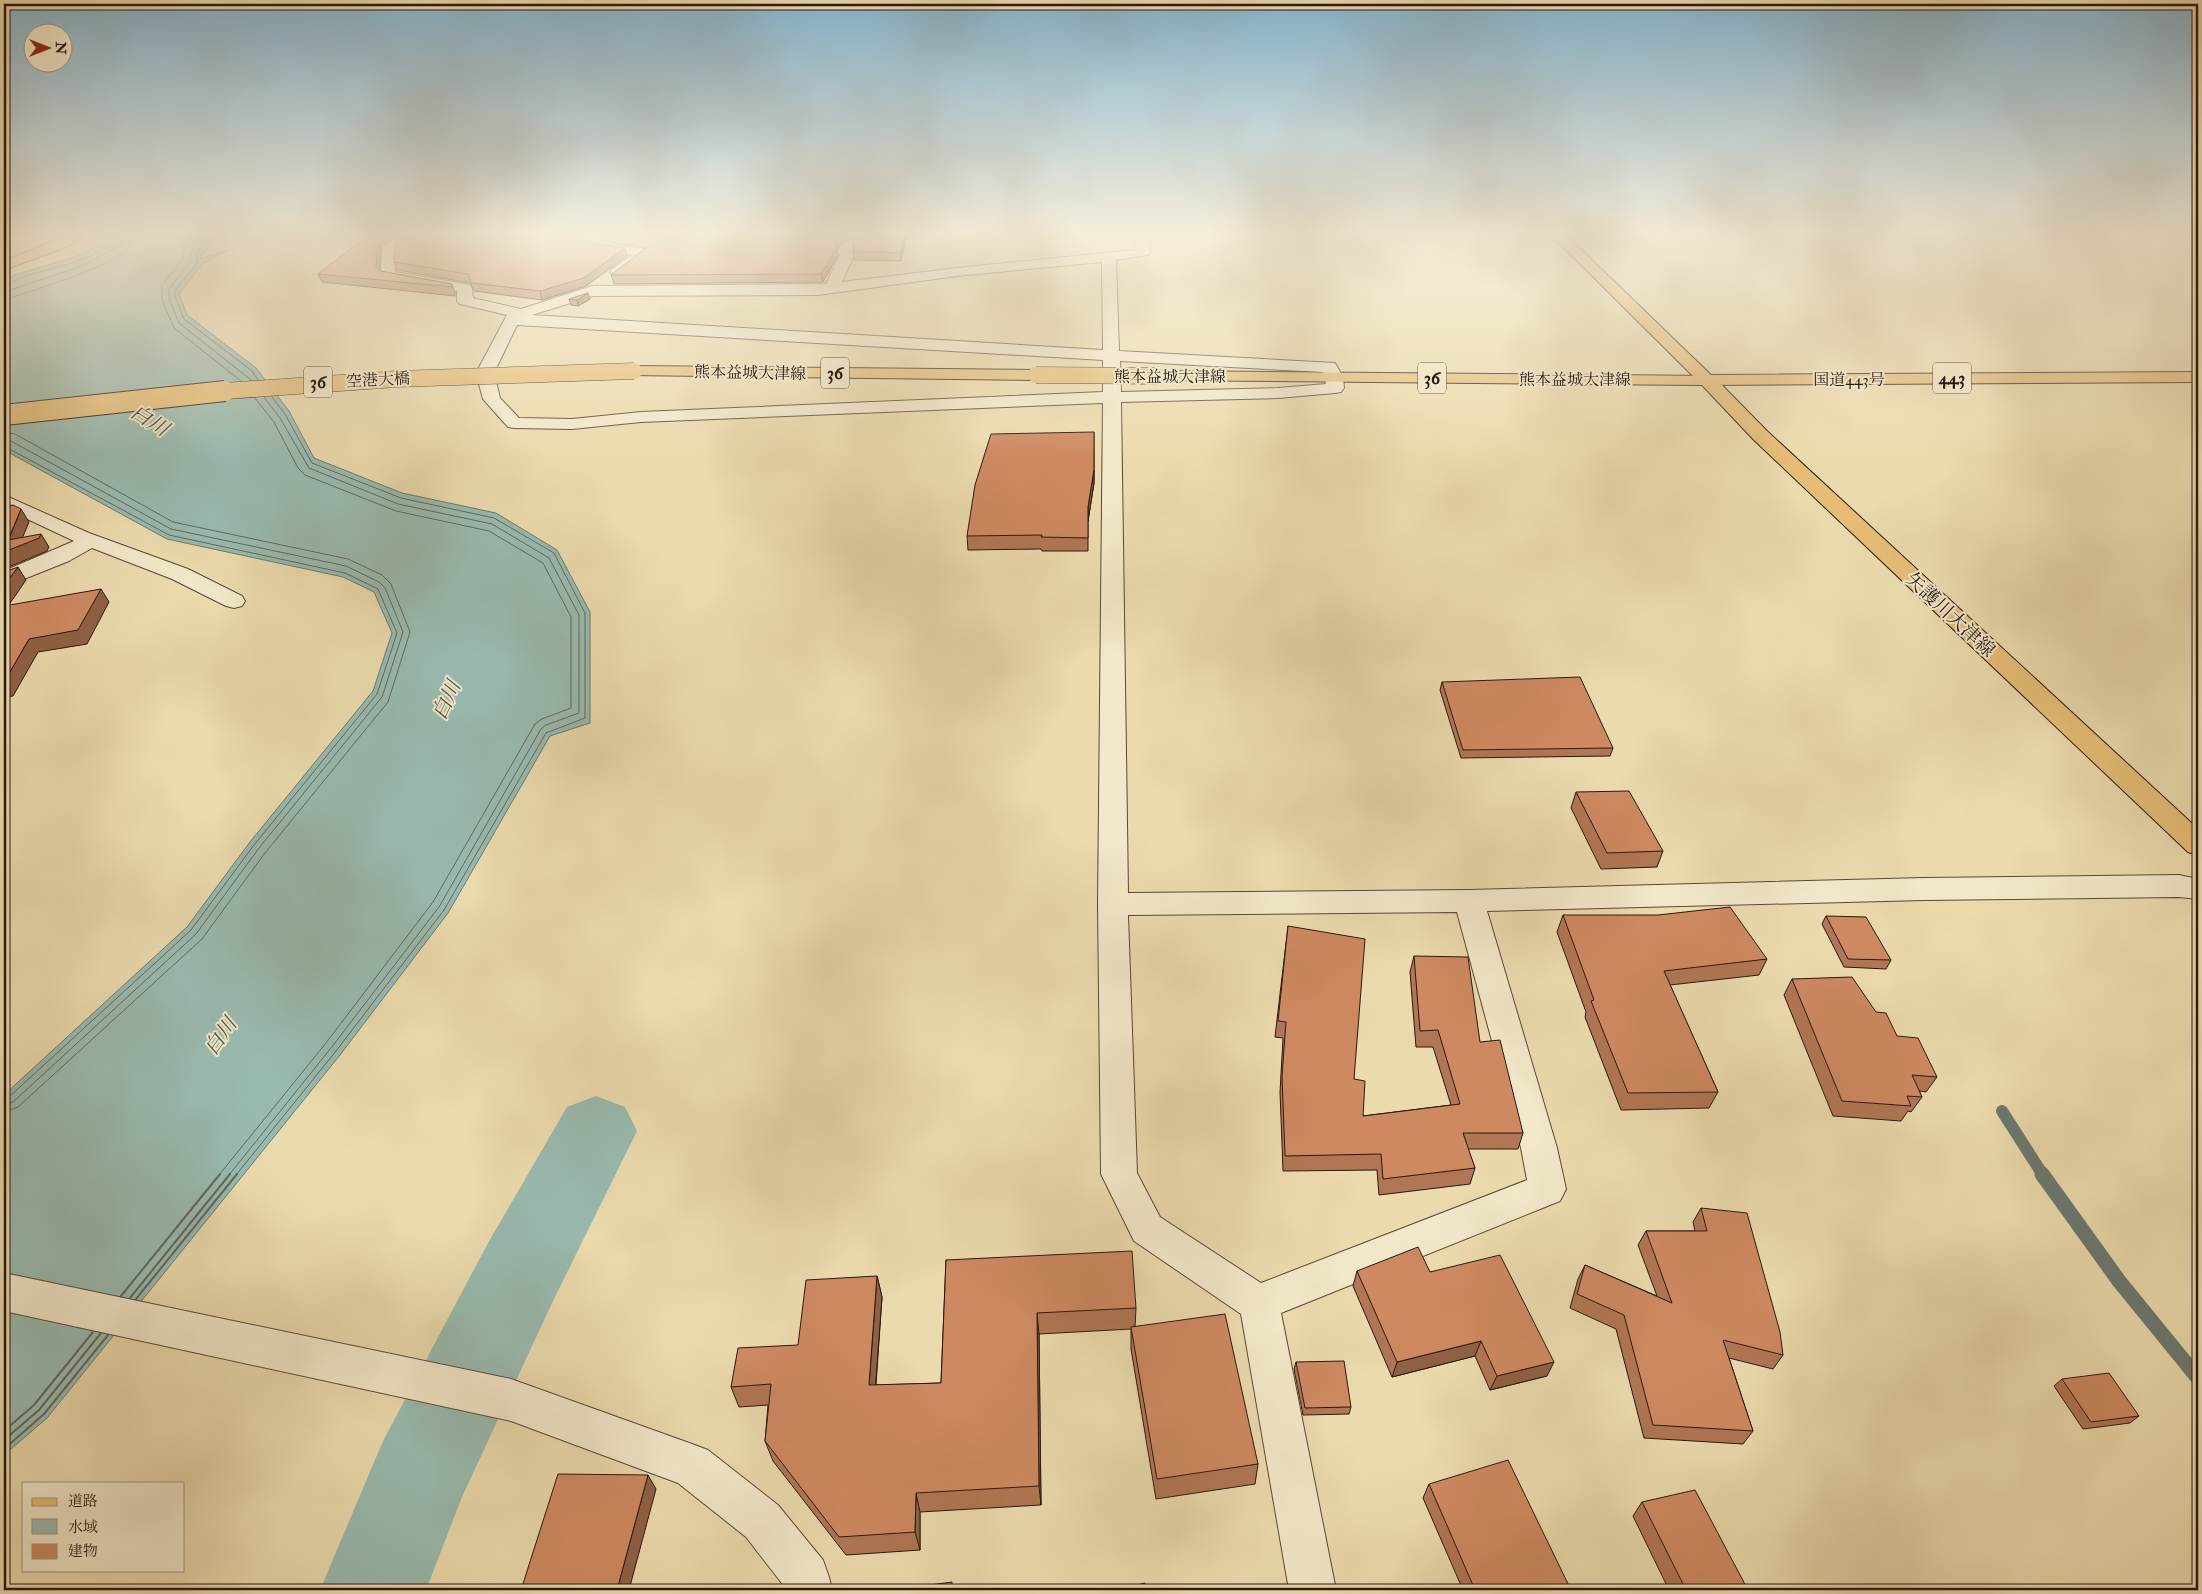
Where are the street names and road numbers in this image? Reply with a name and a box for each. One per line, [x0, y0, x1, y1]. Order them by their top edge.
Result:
road number: 36 [821, 358, 849, 388]
street label: 熊本益城大津線 [694, 362, 806, 384]
road number: 36 [1418, 362, 1446, 393]
road number: 443 [1933, 362, 1971, 393]
road number: 36 [304, 367, 332, 398]
street label: 熊本益城大津線 [1114, 367, 1226, 387]
street label: 空港大橋 [346, 368, 411, 392]
street label: 熊本益城大津線 [1519, 370, 1631, 390]
street label: 国道443号 [1813, 370, 1885, 390]
street label: 矢護川大津線 [1900, 567, 2000, 662]

